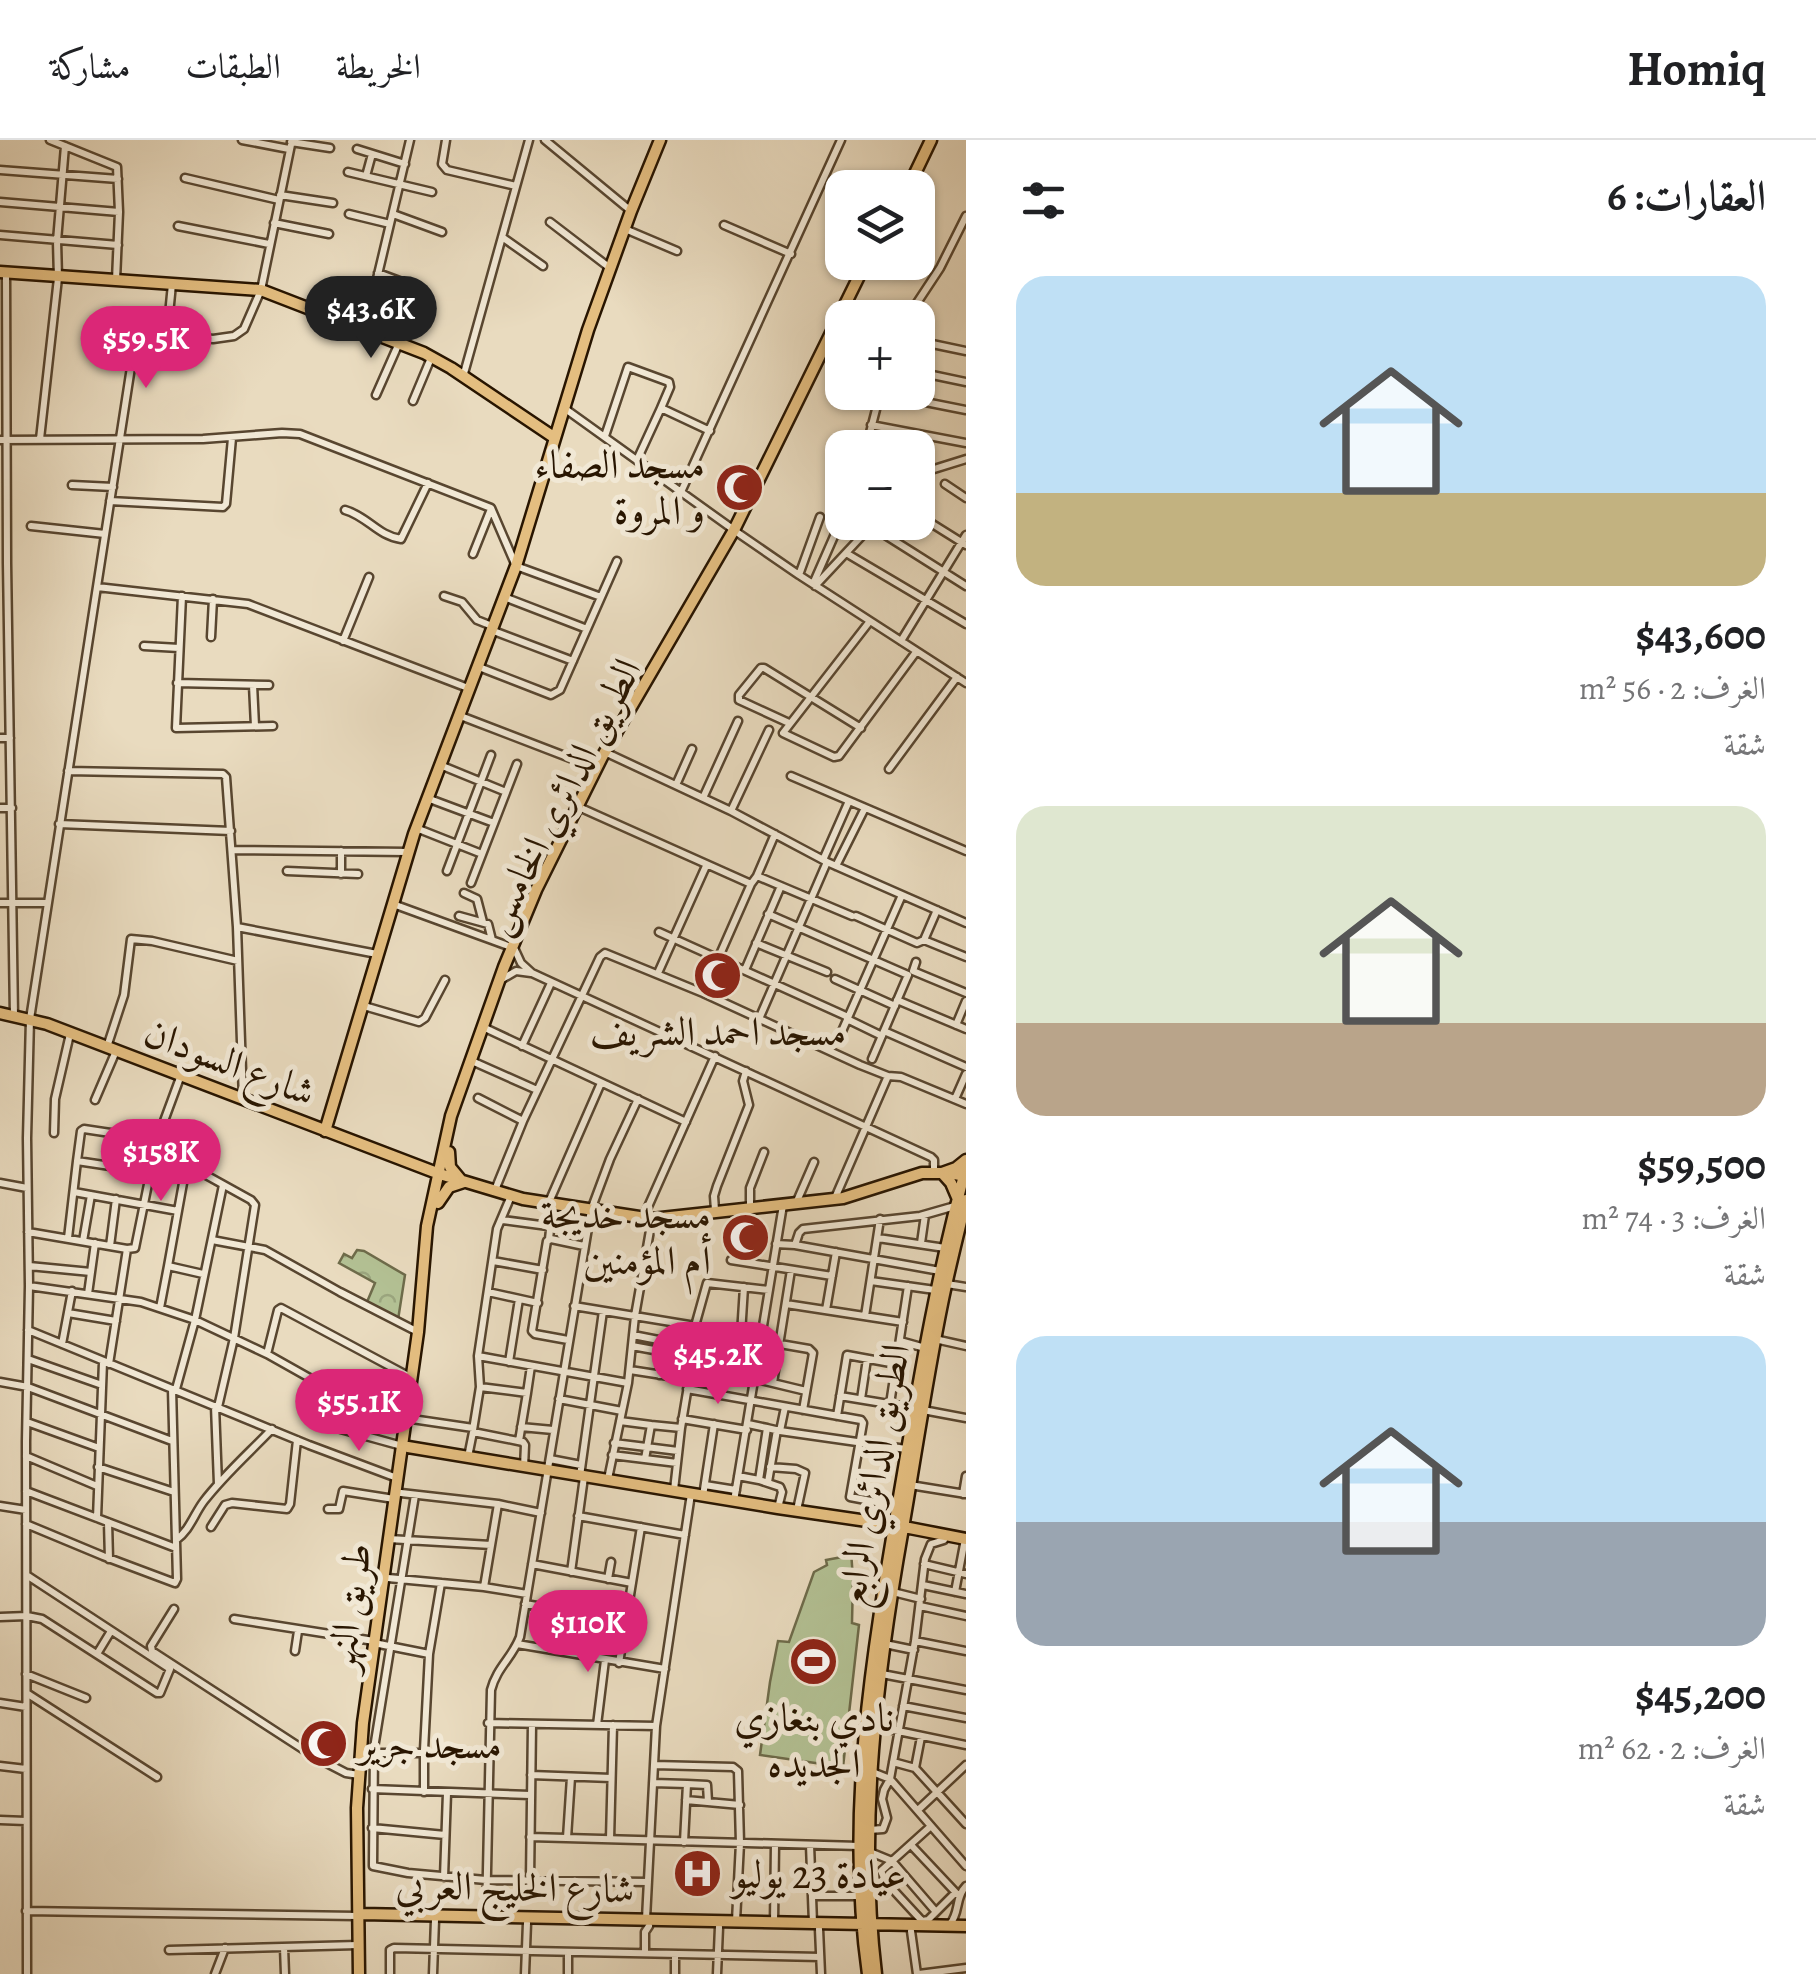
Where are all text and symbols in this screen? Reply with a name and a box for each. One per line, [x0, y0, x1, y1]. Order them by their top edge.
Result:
text: Homiq [1627, 36, 1766, 102]
text: مشاركة [50, 42, 131, 90]
text: الطبقات [186, 42, 281, 90]
text: الخريطة [336, 42, 421, 90]
text: العقارات: 6 [1607, 167, 1766, 224]
map controls [825, 170, 935, 540]
button: layers [825, 170, 935, 280]
icon: filters [1016, 173, 1071, 228]
pin: $43.6K [290, 276, 452, 361]
text: $43.6K [327, 286, 415, 330]
button: + [825, 300, 935, 410]
pin: $59.5K [65, 306, 227, 391]
text: $59.5K [103, 316, 189, 360]
icon: home [1301, 341, 1481, 521]
button: − [825, 430, 935, 540]
place label: مسجد الصفاء و المروة [535, 437, 705, 538]
mosque icon: مسجد الصفاء و المروة [714, 461, 766, 513]
text: $43,600 [1635, 606, 1766, 663]
street label: الطريق الدائري الخامس [468, 649, 658, 945]
text: الغرف: 2 · 56 m² [1579, 666, 1766, 710]
text: شقة [1724, 722, 1766, 766]
icon: home [1301, 871, 1481, 1051]
mosque icon: مسجد احمد الشريف [692, 950, 744, 1002]
street label: شارع السودان [134, 1004, 323, 1125]
place label: مسجد احمد الشريف [590, 1004, 846, 1059]
pin: $158K [91, 1119, 231, 1204]
text: $158K [123, 1129, 199, 1173]
text: $59,500 [1638, 1136, 1766, 1193]
place label: مسجد خديجة أم المؤمنين [541, 1187, 712, 1295]
text: الغرف: 3 · 74 m² [1582, 1196, 1766, 1240]
mosque icon: مسجد خديجة أم المؤمنين [720, 1211, 772, 1263]
text: شقة [1724, 1252, 1766, 1296]
pin: $45.2K [637, 1322, 799, 1407]
text: $45.2K [674, 1332, 762, 1376]
street label: الطريق الدائري الرابع [823, 1339, 931, 1612]
pin: $55.1K [278, 1369, 440, 1454]
text: $55.1K [317, 1379, 401, 1423]
icon: home [1301, 1401, 1481, 1581]
street label: طريق النهر [312, 1539, 385, 1679]
pin: $110K [518, 1590, 658, 1675]
text: $110K [551, 1600, 625, 1644]
sports icon: نادي بنغازي الجديده [788, 1636, 840, 1688]
text: $45,200 [1635, 1666, 1766, 1723]
place label: نادي بنغازي الجديده [734, 1690, 894, 1791]
place label: مسجد جرير [354, 1717, 502, 1772]
mosque icon: مسجد جرير [297, 1718, 349, 1770]
text: الغرف: 2 · 62 m² [1578, 1726, 1766, 1770]
text: شقة [1724, 1782, 1766, 1826]
place label: عيادة 23 يوليو [728, 1847, 906, 1902]
hospital icon: عيادة 23 يوليو [671, 1848, 723, 1900]
street label: شارع الخليج العربي [395, 1857, 635, 1925]

